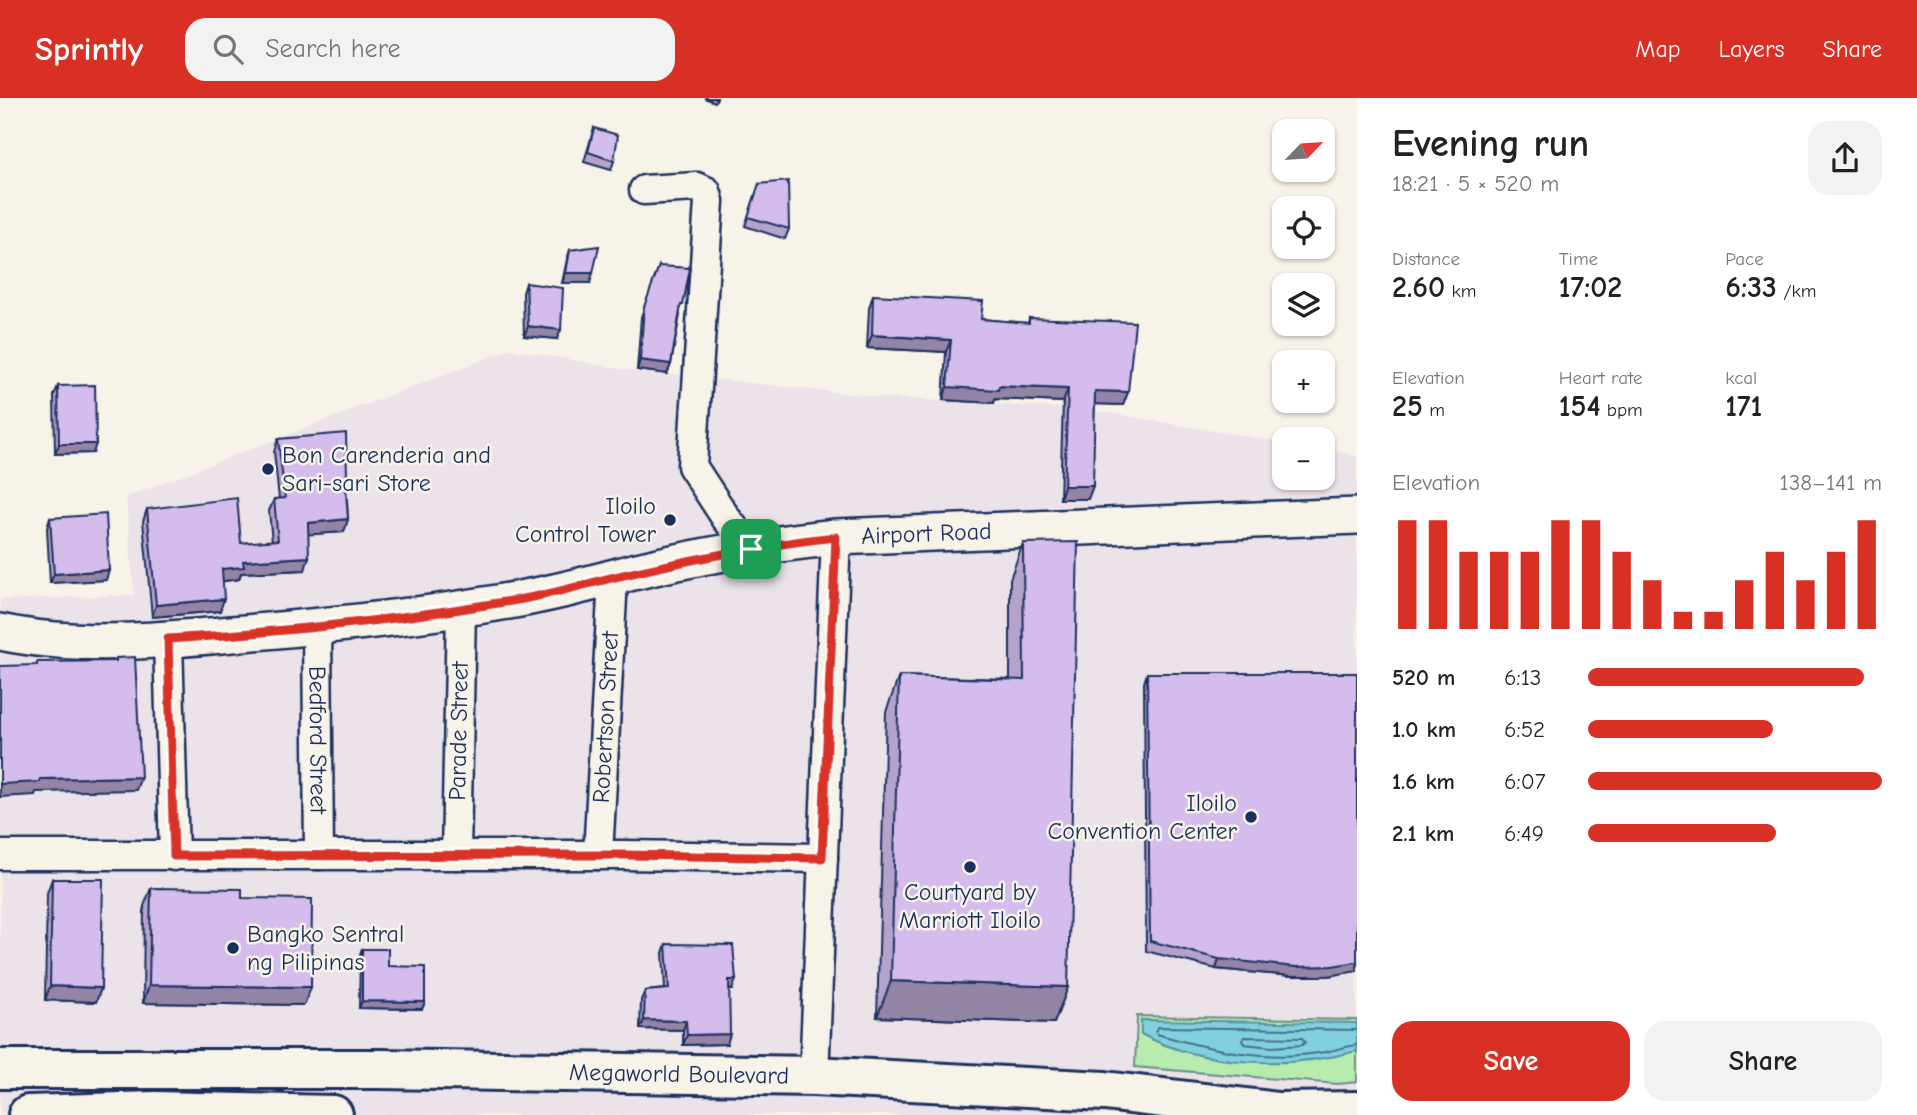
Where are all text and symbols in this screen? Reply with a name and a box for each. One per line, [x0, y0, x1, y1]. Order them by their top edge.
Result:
search box [185, 18, 675, 81]
text: Sprintly [35, 30, 143, 68]
icon: search [209, 30, 247, 68]
text: Search here [265, 34, 401, 64]
text: Map [1635, 35, 1681, 63]
text: Layers [1719, 35, 1784, 63]
text: Share [1822, 35, 1882, 63]
north arrow [1272, 119, 1335, 182]
map controls [1272, 119, 1335, 490]
button: share [1808, 121, 1882, 195]
text: Evening run [1392, 122, 1589, 166]
text: 18:21 · 5 × 520 m [1392, 170, 1559, 197]
button: locate [1272, 196, 1335, 259]
text: Distance [1392, 248, 1460, 270]
text: Time [1559, 248, 1598, 270]
text: Pace [1725, 248, 1764, 270]
text: 2.60 [1392, 270, 1445, 305]
text: 17:02 [1559, 270, 1622, 305]
text: 6:33 [1725, 270, 1777, 305]
button: layers [1272, 273, 1335, 336]
text: km [1445, 280, 1477, 302]
text: /km [1777, 280, 1816, 302]
button: + [1272, 350, 1335, 413]
text: Elevation [1392, 367, 1465, 389]
text: Heart rate [1559, 367, 1642, 389]
text: kcal [1725, 367, 1757, 389]
text: 25 [1392, 389, 1423, 424]
text: 154 [1559, 389, 1600, 424]
text: 171 [1725, 389, 1762, 424]
text: m [1423, 399, 1445, 421]
text: bpm [1600, 399, 1643, 421]
button: − [1272, 427, 1335, 490]
place label: Bon Carenderia and Sari-sari Store [282, 441, 491, 497]
marker: Bon Carenderia and Sari-sari Store [260, 461, 276, 477]
text: Elevation [1392, 469, 1480, 496]
text: 138–141 m [1780, 469, 1882, 496]
place label: Iloilo Control Tower [515, 492, 656, 548]
marker: Iloilo Control Tower [662, 512, 678, 528]
street label: Airport Road [861, 517, 992, 550]
pin [721, 519, 781, 579]
icon: arrive [732, 530, 770, 568]
street label: Robertson Street [587, 629, 624, 804]
street label: Parade Street [443, 660, 474, 801]
text: 520 m [1392, 664, 1455, 691]
text: 6:13 [1504, 664, 1541, 691]
street label: Bedford Street [303, 666, 333, 815]
text: 1.0 km [1392, 716, 1456, 743]
text: 6:52 [1504, 716, 1545, 743]
text: 1.6 km [1392, 768, 1455, 795]
text: 6:07 [1504, 768, 1546, 795]
place label: Iloilo Convention Center [1047, 789, 1237, 845]
marker: Iloilo Convention Center [1243, 809, 1259, 825]
text: 2.1 km [1392, 820, 1454, 847]
text: 6:49 [1504, 820, 1544, 847]
marker: Courtyard by Marriott Iloilo [962, 859, 978, 875]
place label: Courtyard by Marriott Iloilo [899, 878, 1041, 934]
place label: Bangko Sentral ng Pilipinas [247, 920, 404, 976]
marker: Bangko Sentral ng Pilipinas [225, 940, 241, 956]
button: Save [1392, 1021, 1630, 1101]
button: Share [1644, 1021, 1882, 1101]
street label: Megaworld Boulevard [569, 1058, 789, 1090]

